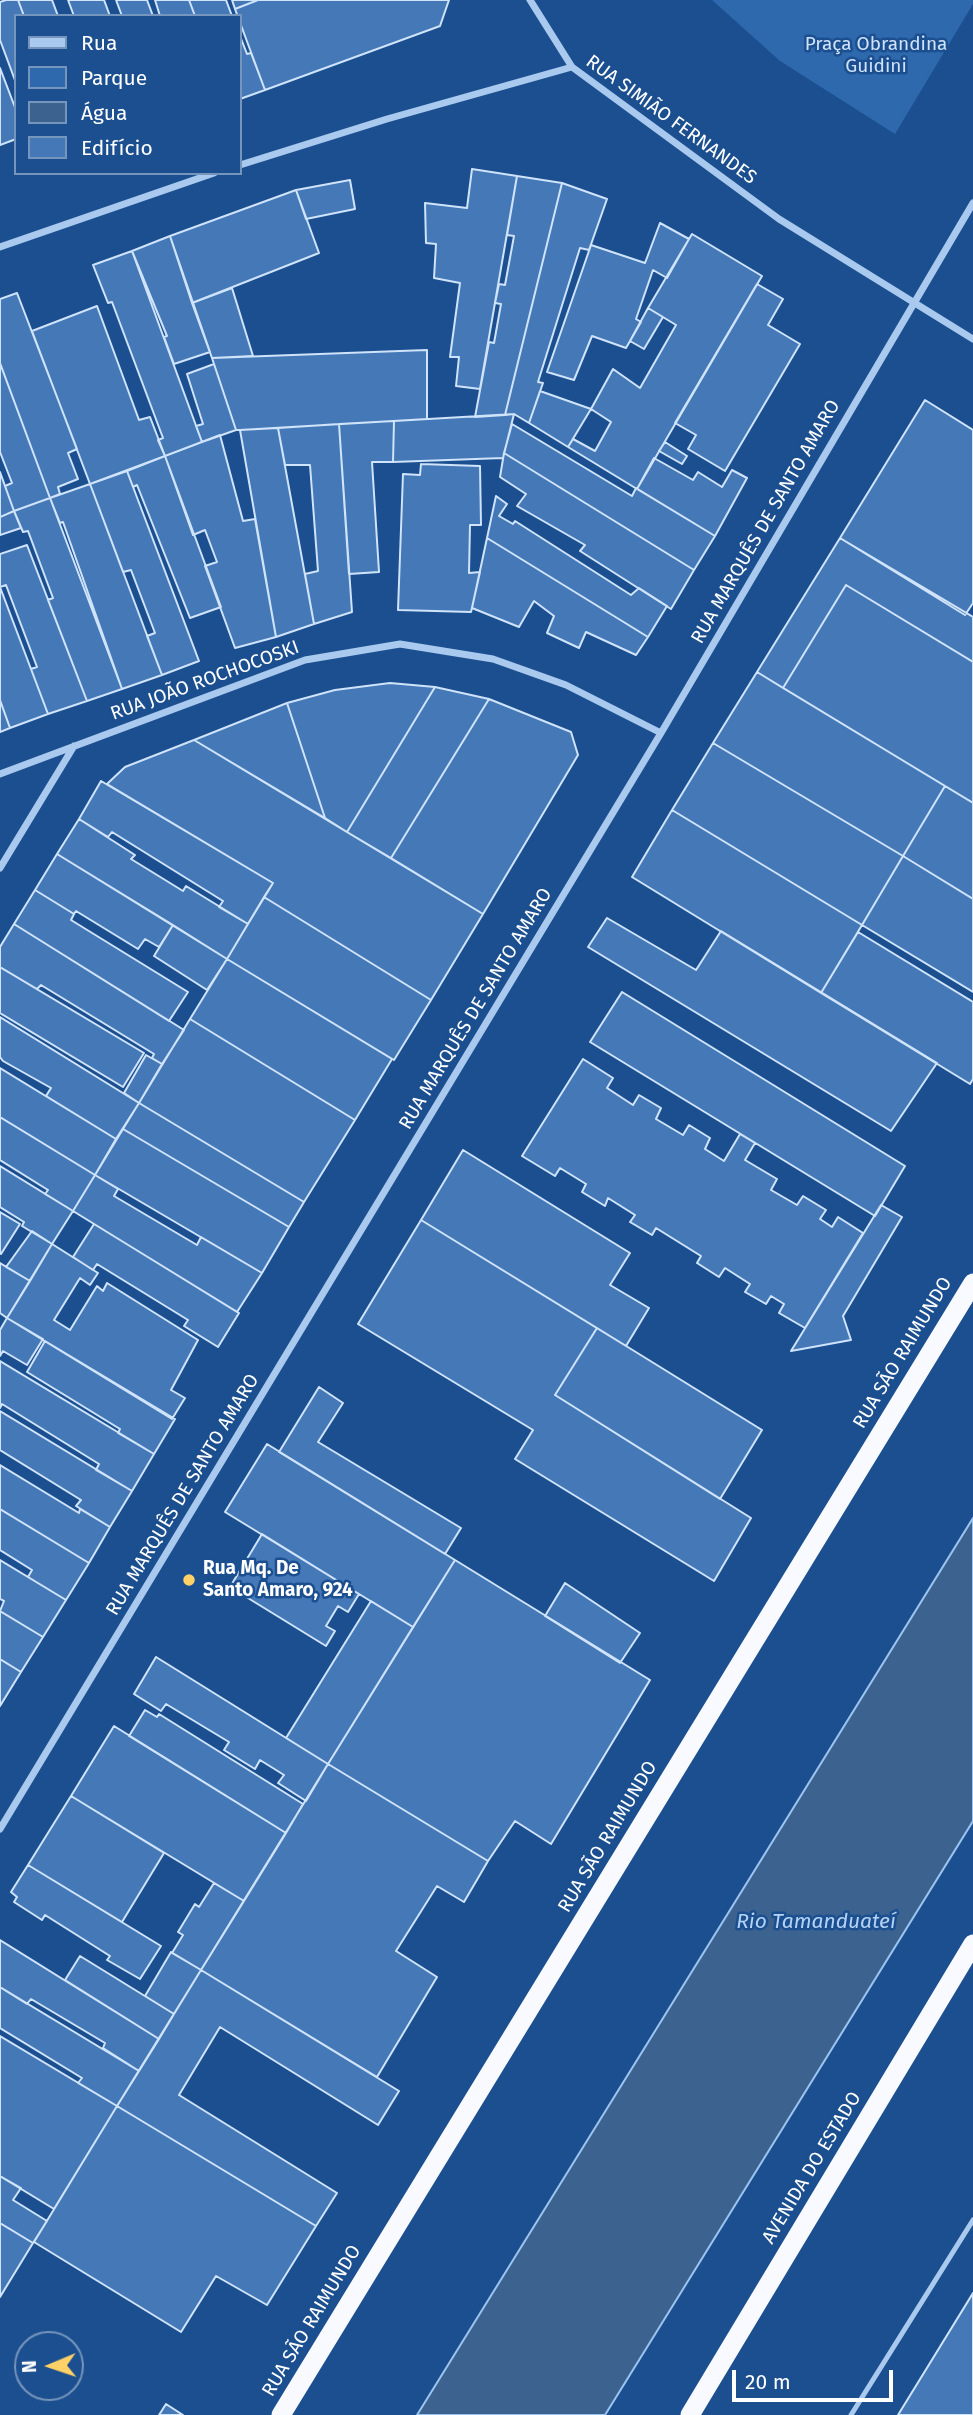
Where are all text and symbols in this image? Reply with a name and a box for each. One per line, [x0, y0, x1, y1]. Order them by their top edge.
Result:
legend [14, 14, 242, 175]
text: Rua [81, 30, 117, 56]
park label: Praça Obrandina Guidini [805, 34, 947, 78]
street label: RUA SIMIÃO FERNANDES [581, 50, 761, 190]
text: Parque [81, 65, 147, 91]
text: Água [81, 100, 127, 126]
text: Edifício [81, 135, 153, 161]
street label: RUA MARQUÊS DE SANTO AMARO [687, 396, 845, 648]
street label: RUA JOÃO ROCHOCOSKI [108, 636, 302, 726]
street label: RUA MARQUÊS DE SANTO AMARO [395, 884, 557, 1134]
street label: RUA SÃO RAIMUNDO [849, 1273, 957, 1433]
street label: RUA MARQUÊS DE SANTO AMARO [102, 1370, 264, 1620]
place label: Rua Mq. De Santo Amaro, 924 [203, 1558, 353, 1602]
marker: Rua Mq. De Santo Amaro, 924 [181, 1572, 197, 1588]
street label: RUA SÃO RAIMUNDO [554, 1757, 662, 1917]
water label: Rio Tamanduateí [736, 1909, 896, 1935]
street label: AVENIDA DO ESTADO [758, 2088, 866, 2248]
street label: RUA SÃO RAIMUNDO [258, 2241, 366, 2401]
north arrow [14, 2331, 84, 2401]
scale bar [735, 2356, 896, 2400]
text: N [18, 2360, 41, 2373]
text: 20 m [745, 2369, 791, 2395]

